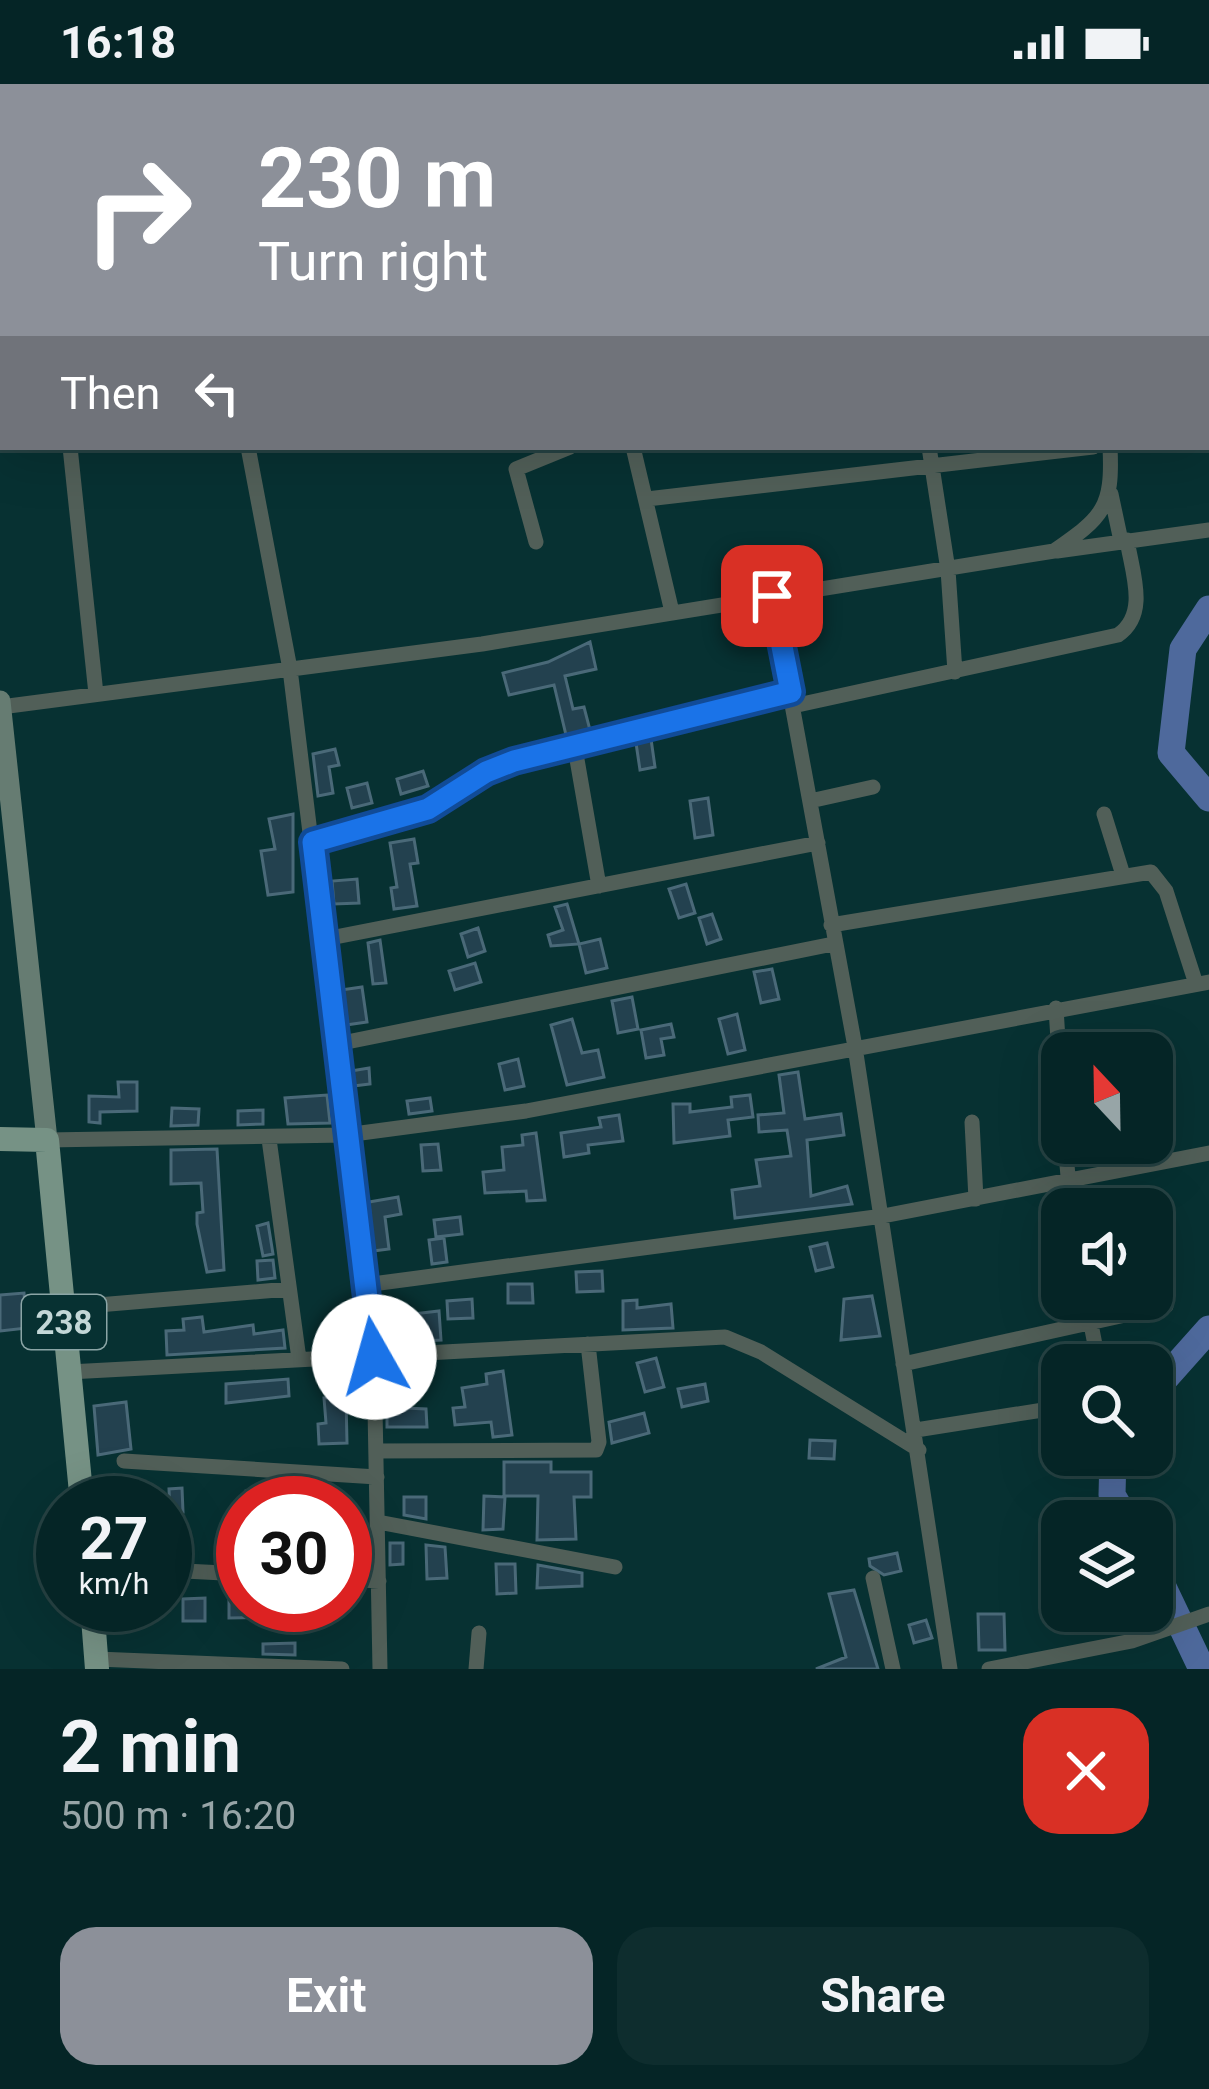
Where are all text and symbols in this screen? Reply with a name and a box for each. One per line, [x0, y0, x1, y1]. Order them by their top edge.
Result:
text: 16:18 [60, 16, 176, 69]
text: 230 m [258, 129, 496, 228]
icon: right [60, 132, 216, 288]
text: Turn right [258, 230, 488, 293]
icon: left [184, 360, 250, 426]
text: Then [60, 367, 160, 420]
pin [721, 545, 823, 647]
icon: arrive [739, 563, 805, 629]
north arrow [1041, 1032, 1173, 1164]
map controls [1041, 1032, 1173, 1632]
button: sound [1041, 1188, 1173, 1320]
position arrow [311, 1294, 437, 1420]
road number: 238 [22, 1295, 106, 1349]
button: search [1041, 1344, 1173, 1476]
speed limit sign: 30 [216, 1476, 372, 1632]
button: layers [1041, 1500, 1173, 1632]
text: 27 [80, 1503, 148, 1574]
text: km/h [79, 1566, 149, 1601]
text: 2 min [60, 1705, 241, 1790]
button: close [1023, 1708, 1149, 1834]
text: 500 m · 16:20 [60, 1793, 296, 1839]
button: Exit [60, 1927, 593, 2065]
button: Share [617, 1927, 1149, 2065]

